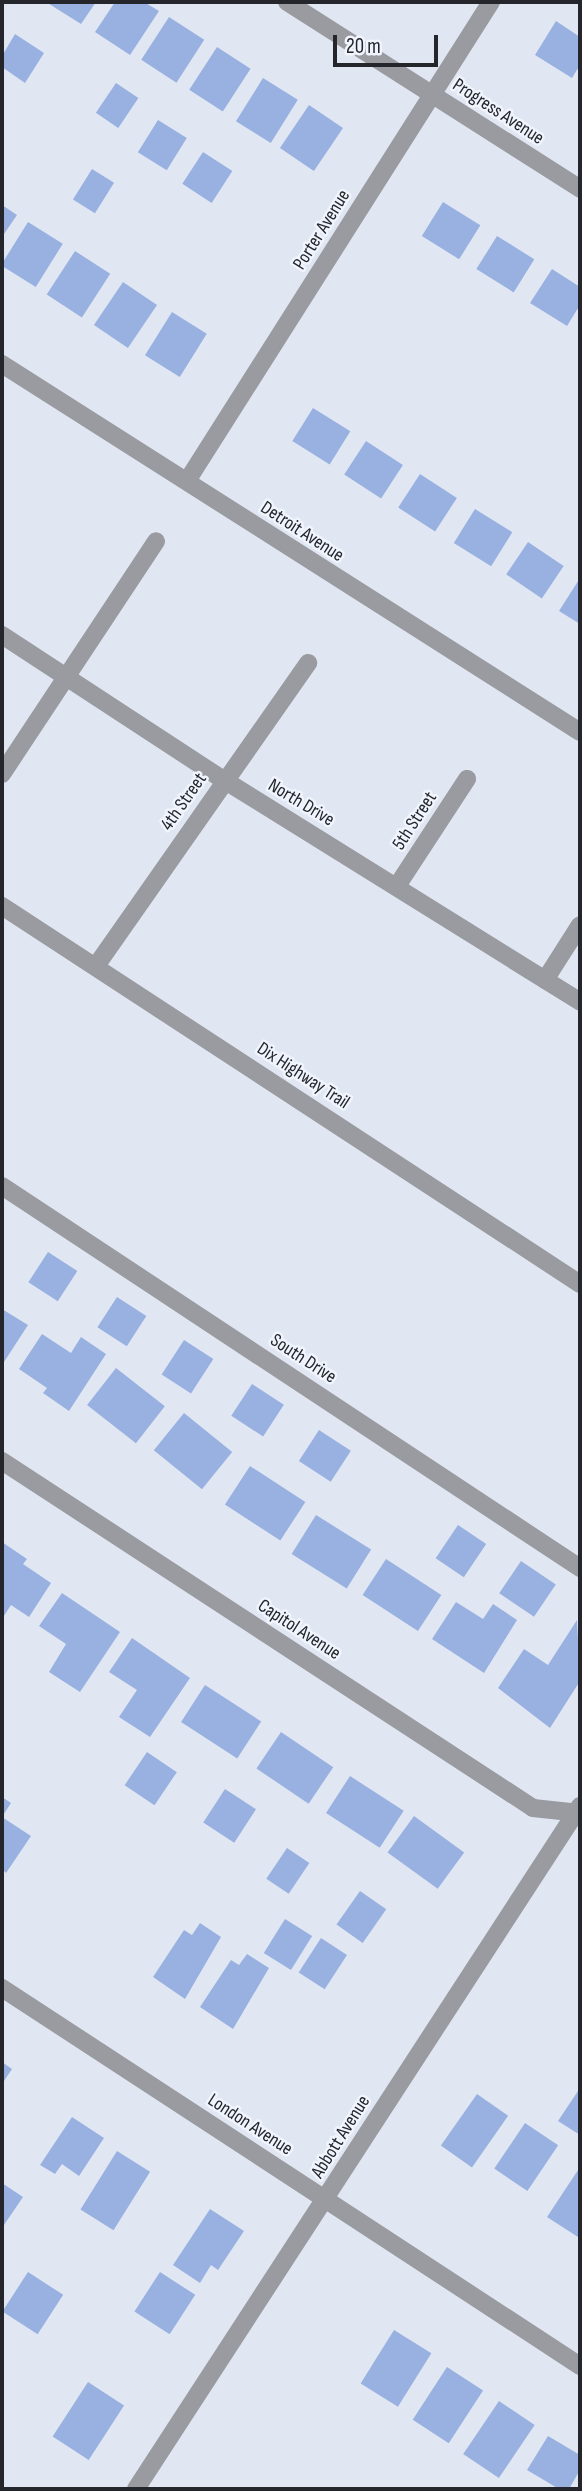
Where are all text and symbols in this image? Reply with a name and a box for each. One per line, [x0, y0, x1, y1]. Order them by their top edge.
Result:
scale bar [337, 21, 442, 65]
text: 20 m [346, 34, 381, 59]
street label: Progress Avenue [448, 74, 548, 150]
street label: Porter Avenue [289, 186, 355, 274]
street label: Detroit Avenue [256, 497, 348, 567]
street label: 4th Street [156, 769, 212, 835]
street label: North Drive [264, 774, 338, 832]
street label: 5th Street [388, 788, 442, 854]
street label: Dix Highway Trail [252, 1038, 354, 1114]
street label: South Drive [266, 1329, 340, 1389]
street label: Capitol Avenue [253, 1595, 345, 1665]
street label: London Avenue [203, 2089, 297, 2161]
street label: Abbott Avenue [307, 2091, 375, 2183]

